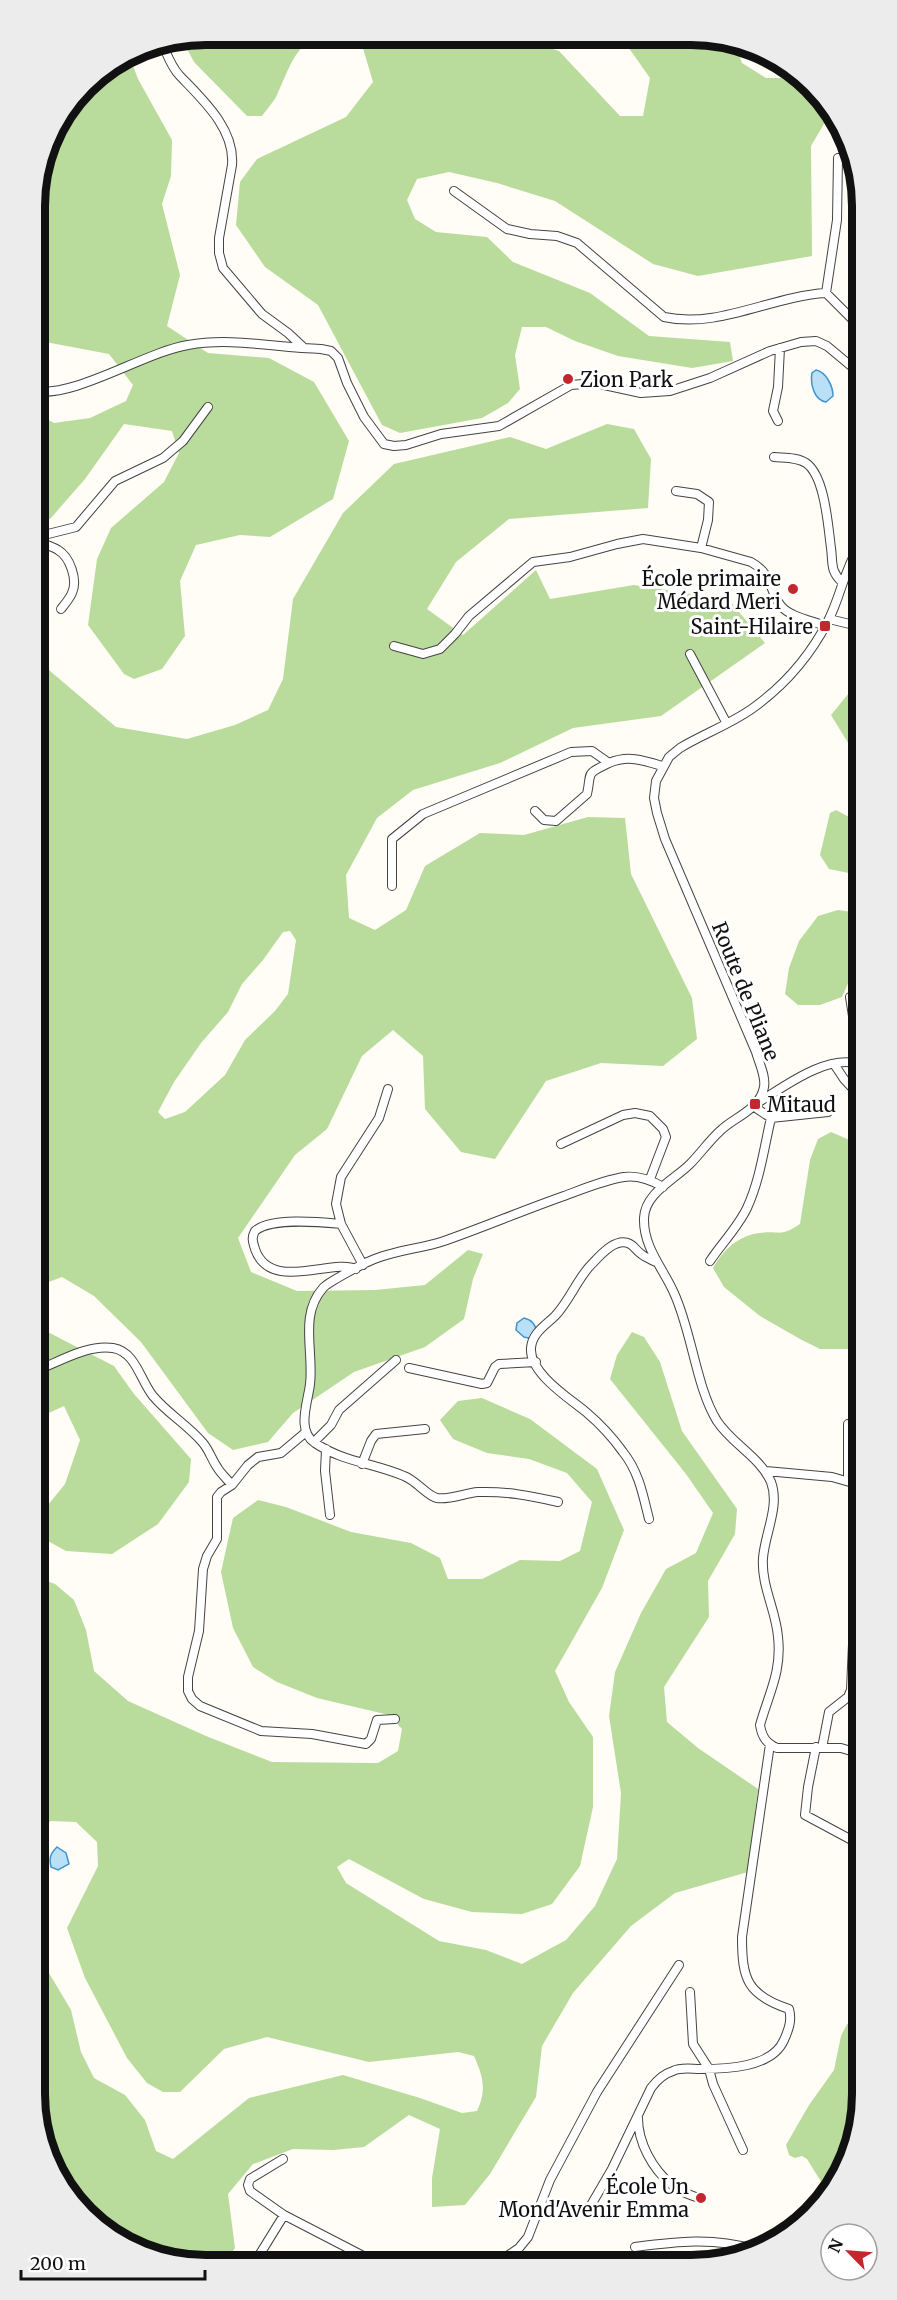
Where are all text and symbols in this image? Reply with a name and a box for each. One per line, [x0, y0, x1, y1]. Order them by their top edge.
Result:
place label: Zion Park [580, 367, 674, 392]
marker: Zion Park [561, 372, 575, 386]
place label: École primaire Médard Meri [642, 564, 781, 614]
marker: École primaire Médard Meri [786, 582, 800, 596]
place label: Saint-Hilaire [691, 614, 813, 639]
marker: Saint-Hilaire [818, 619, 832, 633]
street label: Route de Pliane [707, 918, 785, 1064]
place label: Mitaud [767, 1092, 836, 1117]
marker: Mitaud [748, 1097, 762, 1111]
place label: École Un Mond'Avenir Emma [499, 2172, 689, 2222]
marker: École Un Mond'Avenir Emma [694, 2191, 708, 2205]
north arrow [819, 2222, 879, 2282]
text: N [824, 2235, 847, 2256]
scale bar [21, 2243, 206, 2281]
text: 200 m [30, 2252, 86, 2275]

